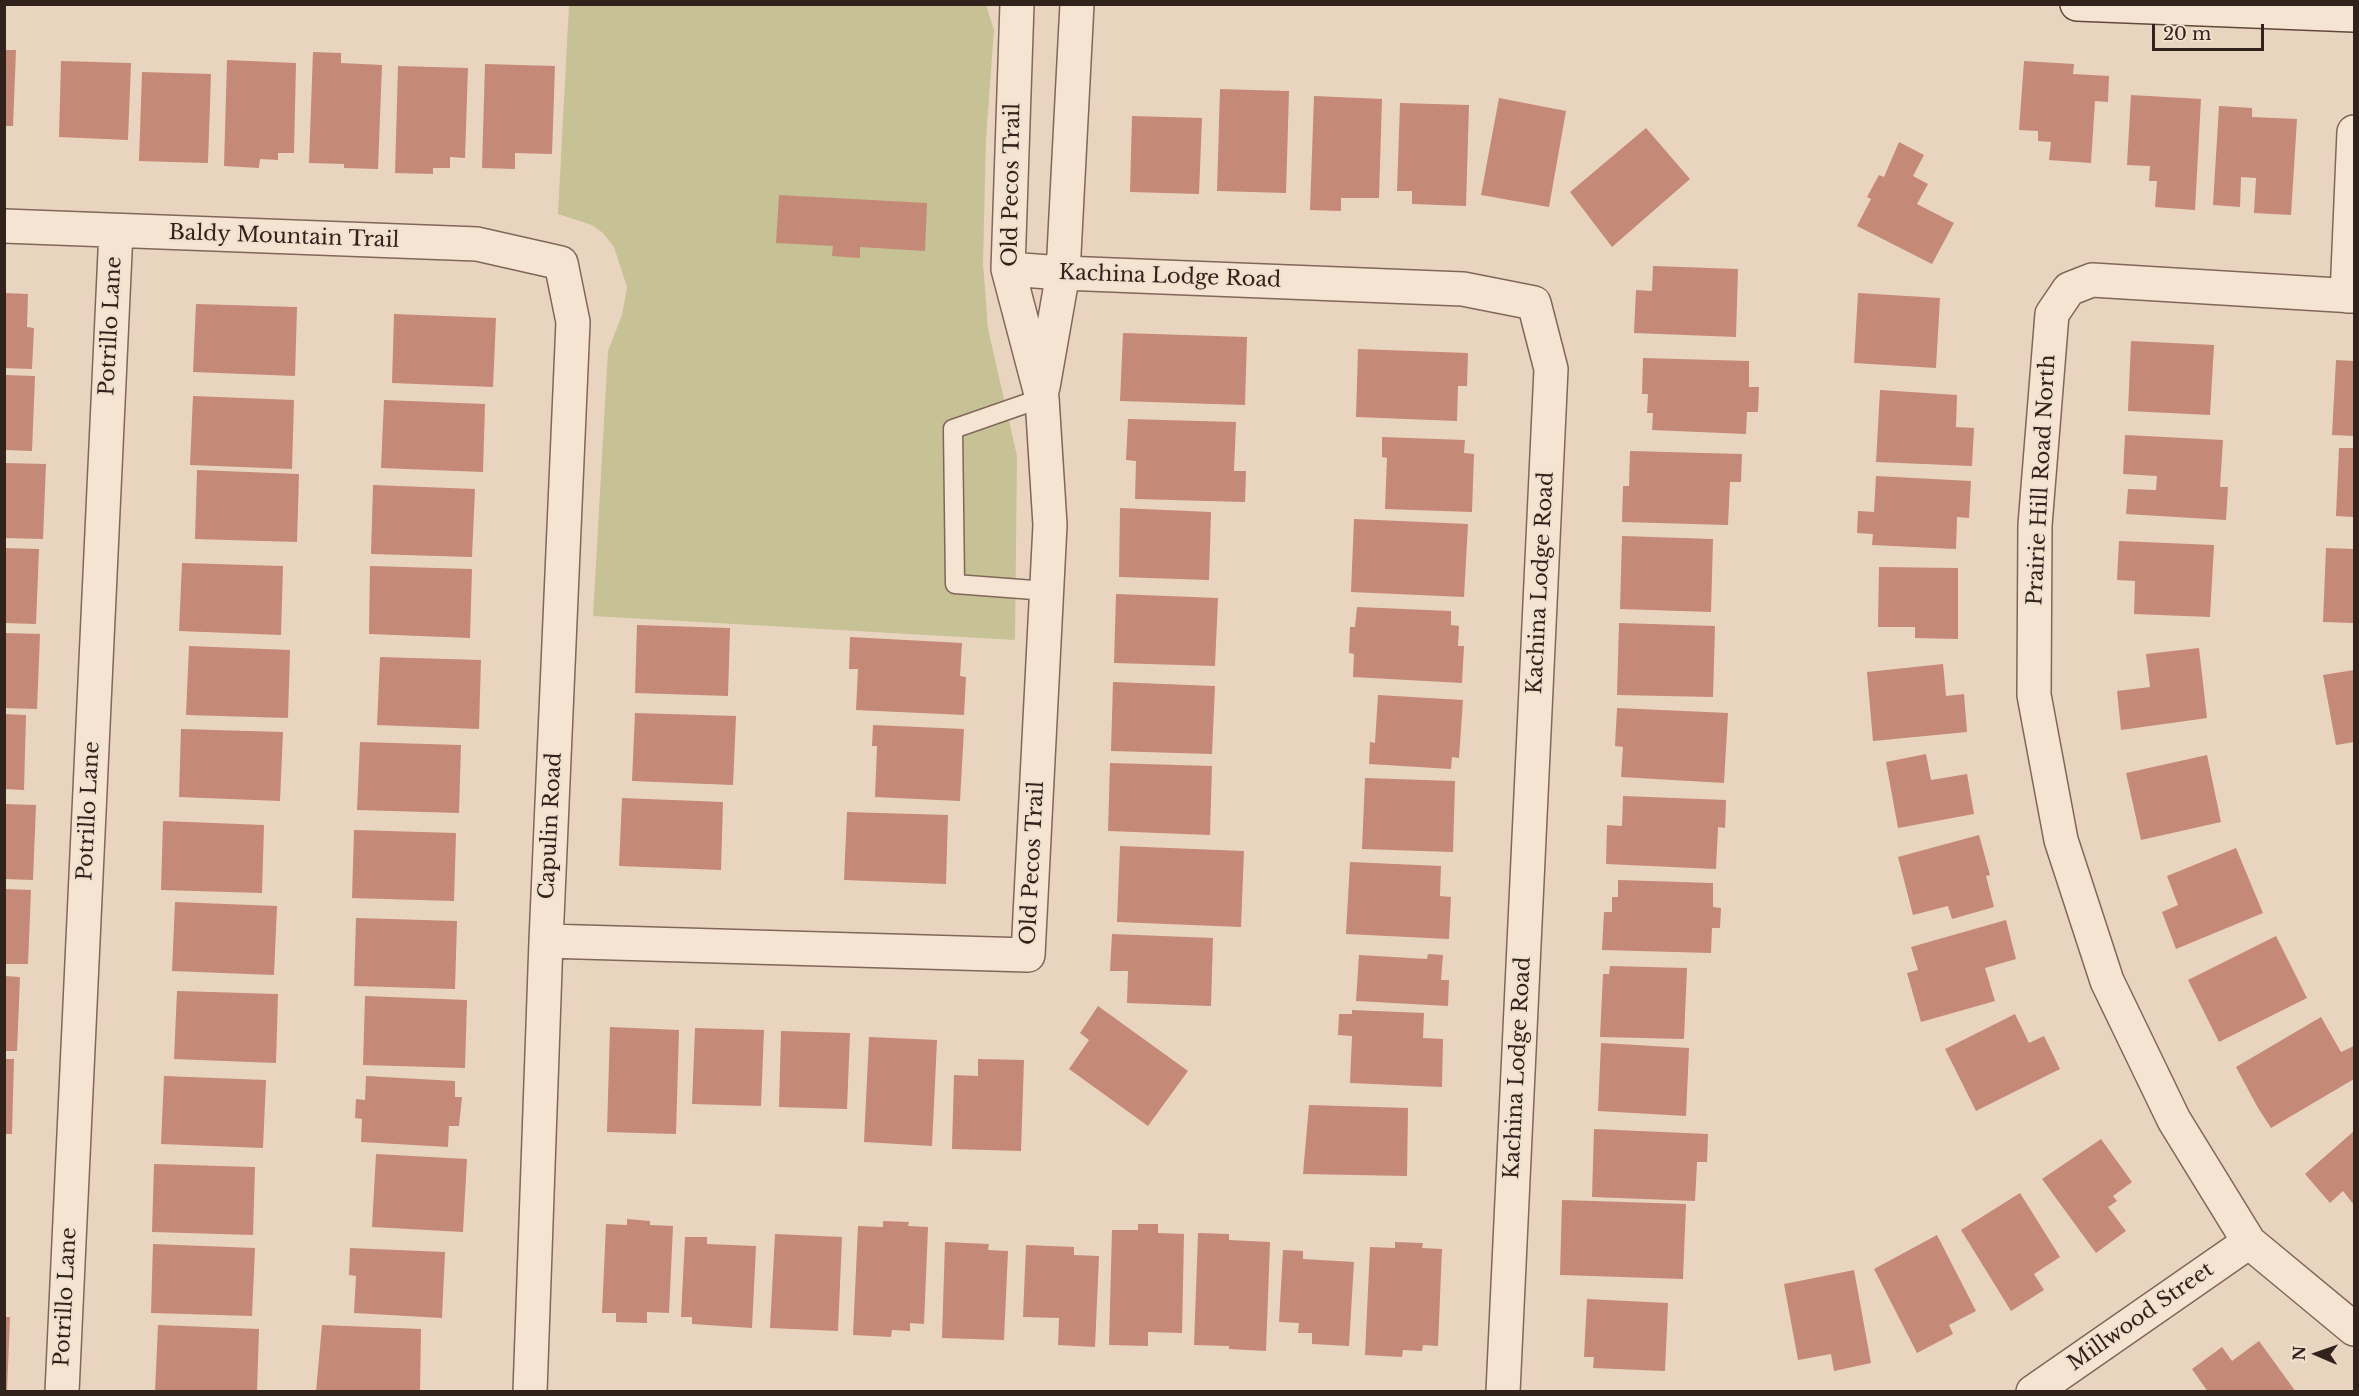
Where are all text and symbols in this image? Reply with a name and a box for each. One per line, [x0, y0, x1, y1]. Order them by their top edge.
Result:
scale bar [2155, 12, 2268, 50]
text: 20 m [2163, 23, 2211, 45]
street label: Old Pecos Trail [998, 103, 1026, 267]
street label: Baldy Mountain Trail [168, 220, 400, 254]
street label: Potrillo Lane [95, 256, 127, 396]
street label: Kachina Lodge Road [1058, 261, 1282, 293]
street label: Prairie Hill Road North [2023, 354, 2061, 606]
street label: Kachina Lodge Road [1523, 471, 1559, 695]
street label: Potrillo Lane [73, 741, 105, 881]
street label: Capulin Road [535, 752, 567, 900]
street label: Old Pecos Trail [1016, 780, 1050, 946]
street label: Kachina Lodge Road [1500, 956, 1536, 1180]
street label: Potrillo Lane [50, 1227, 82, 1367]
street label: Millwood Street [2063, 1257, 2219, 1377]
north arrow [2287, 1324, 2347, 1384]
text: N [2289, 1346, 2309, 1361]

